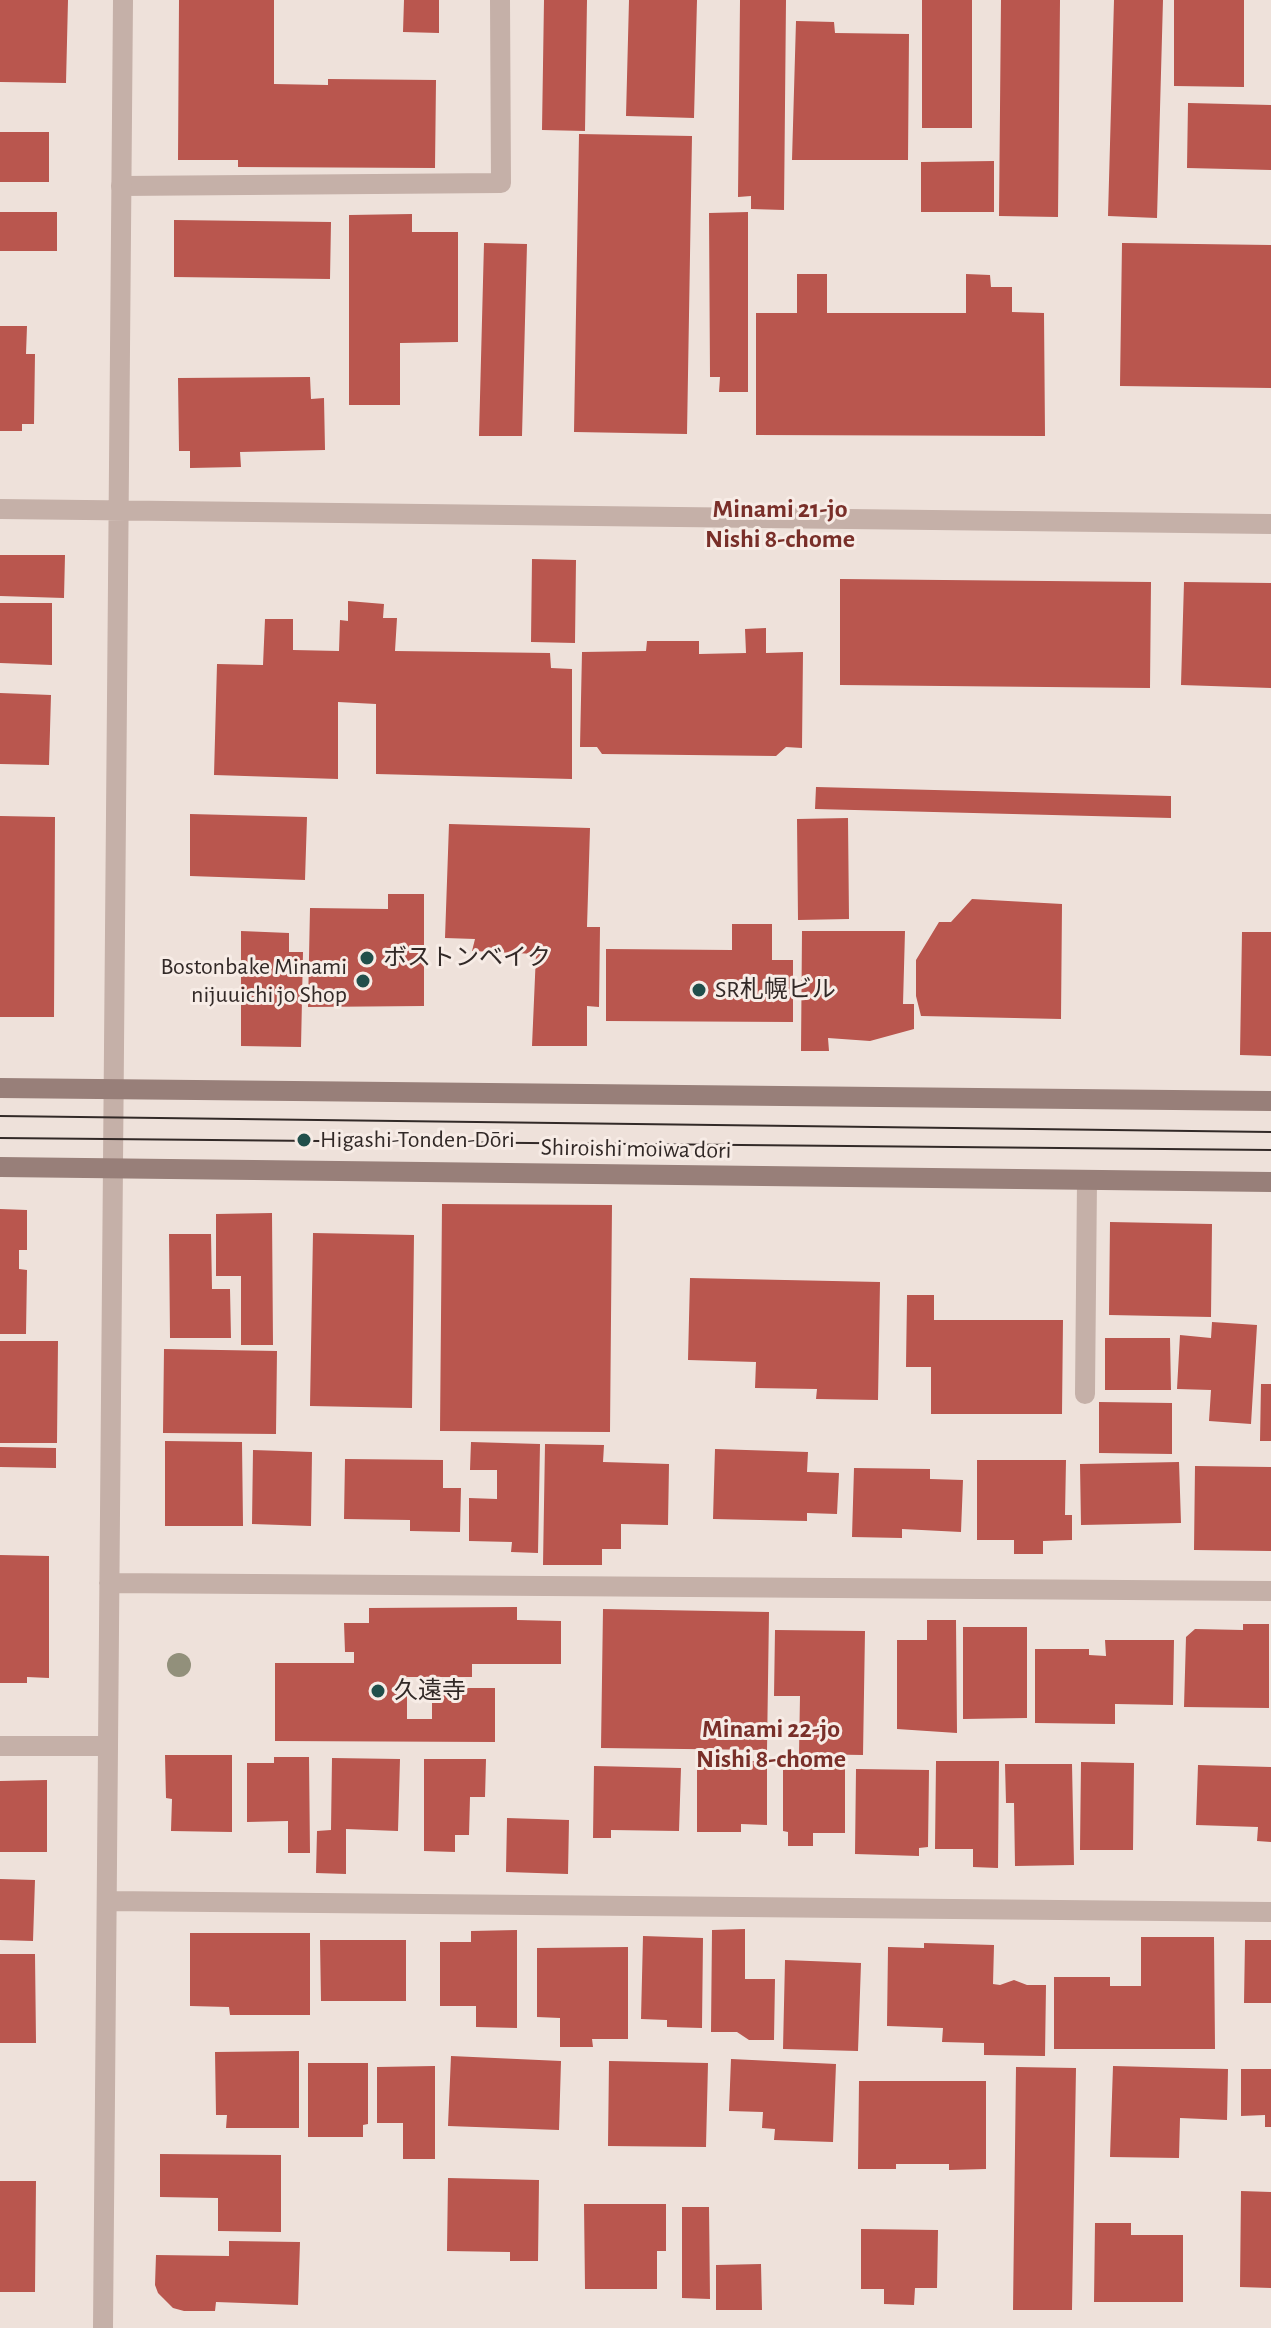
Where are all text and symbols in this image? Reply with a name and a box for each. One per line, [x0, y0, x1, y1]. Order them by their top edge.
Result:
district label: Minami 21-jo Nishi 8-chome [705, 493, 855, 554]
place label: ボストンベイク [383, 944, 551, 972]
marker: ボストンベイク [358, 949, 376, 967]
place label: Bostonbake Minami nijuuichi jo Shop [160, 953, 347, 1009]
marker: Bostonbake Minami nijuuichi jo Shop [354, 972, 372, 990]
place label: SR札幌ビル [715, 976, 836, 1004]
marker: SR札幌ビル [690, 981, 708, 999]
place label: Higashi-Tonden-Dōri [320, 1126, 515, 1154]
marker: Higashi-Tonden-Dōri [295, 1131, 313, 1149]
street label: Shiroishi moiwa dori [540, 1133, 732, 1165]
place label: 久遠寺 [394, 1677, 466, 1705]
marker: 久遠寺 [369, 1682, 387, 1700]
district label: Minami 22-jo Nishi 8-chome [696, 1713, 846, 1774]

